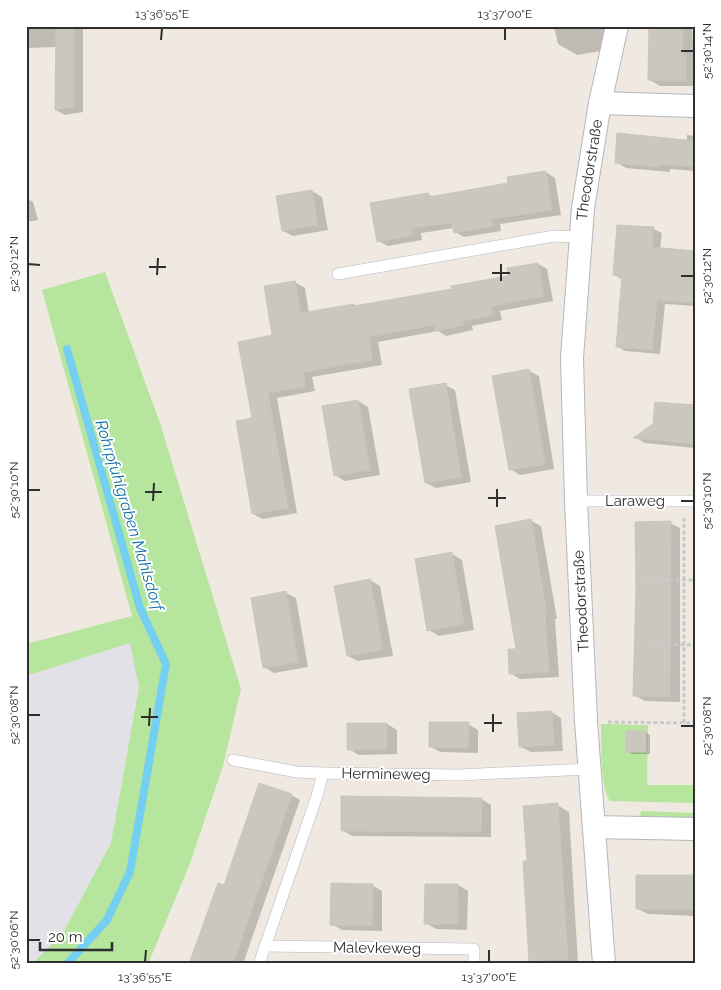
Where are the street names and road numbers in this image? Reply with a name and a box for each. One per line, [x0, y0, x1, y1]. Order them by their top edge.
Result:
street label: Theodorstraße [573, 118, 606, 221]
street label: Laraweg [605, 492, 665, 510]
street label: Theodorstraße [569, 549, 593, 652]
street label: Hermineweg [341, 764, 431, 784]
street label: Malevkeweg [333, 938, 421, 958]

